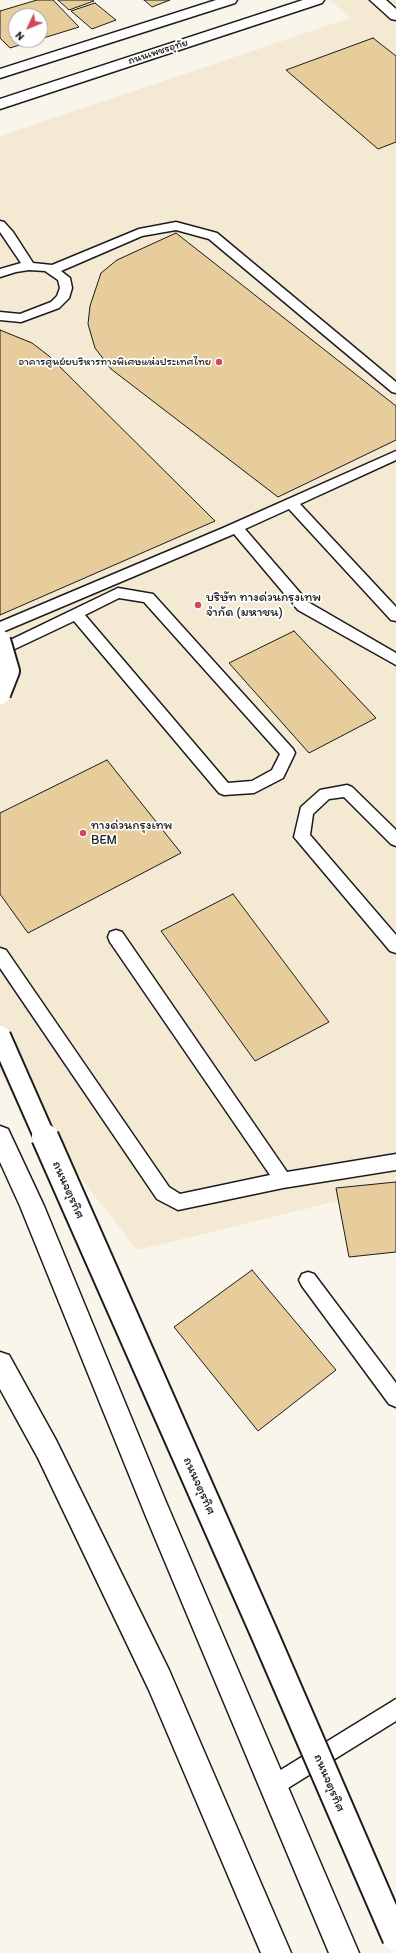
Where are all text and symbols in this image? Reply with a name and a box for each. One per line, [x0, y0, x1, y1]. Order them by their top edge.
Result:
north arrow [8, 8, 48, 48]
text: N [12, 29, 27, 43]
street label: ถนนเพชรอุทัย [126, 36, 190, 68]
place label: อาคารศูนย์ยบริหารทางพิเศษแห่งประเทศไทย [18, 355, 211, 369]
marker: อาคารศูนย์ยบริหารทางพิเศษแห่งประเทศไทย [214, 357, 224, 367]
place label: บริษัท ทางด่วนกรุงเทพ จำกัด (มหาชน) [206, 590, 321, 621]
marker: บริษัท ทางด่วนกรุงเทพ จำกัด (มหาชน) [193, 600, 203, 610]
place label: ทางด่วนกรุงเทพ BEM [91, 818, 172, 849]
marker: ทางด่วนกรุงเทพ BEM [78, 828, 88, 838]
street label: ถนนจตุรทิศ [48, 1159, 88, 1221]
street label: ถนนจตุรทิศ [179, 1455, 219, 1517]
street label: ถนนจตุรทิศ [310, 1752, 348, 1814]

